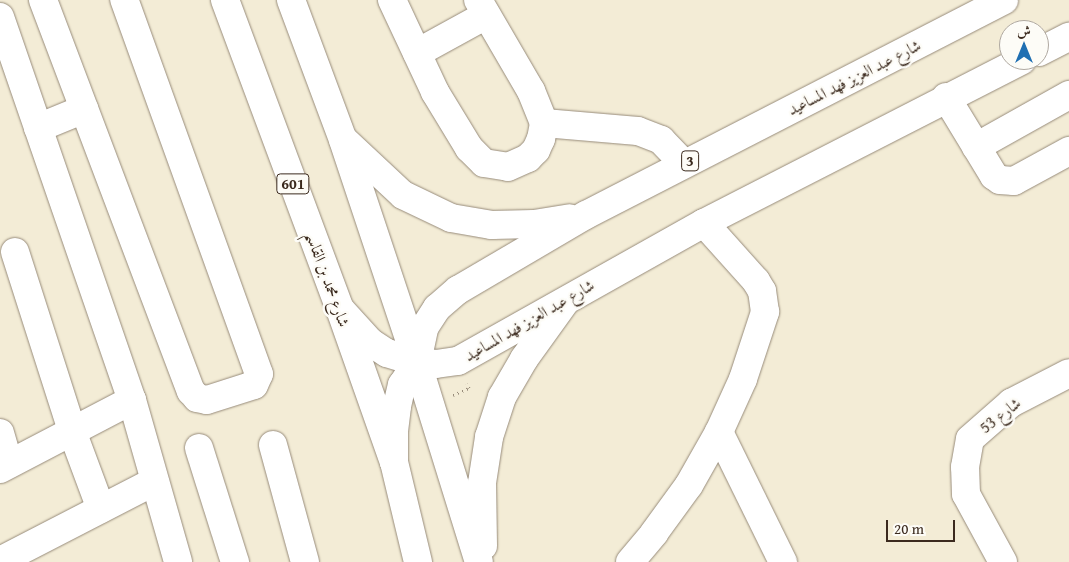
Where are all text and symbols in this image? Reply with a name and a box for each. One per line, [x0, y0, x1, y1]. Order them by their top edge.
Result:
north arrow [999, 20, 1049, 70]
text: ش [1017, 21, 1031, 41]
street label: شارع عبد العزيز فهد المساعيد [784, 35, 924, 119]
road number: 3 [680, 148, 700, 174]
road number: 601 [276, 172, 310, 196]
street label: شارع محمد بن القاسم [302, 229, 354, 329]
street label: شارع عبد العزيز فهد المساعيد [461, 275, 597, 365]
street label: شارع 53 [976, 393, 1024, 437]
scale bar [889, 510, 958, 542]
text: 20 m [894, 518, 924, 539]

